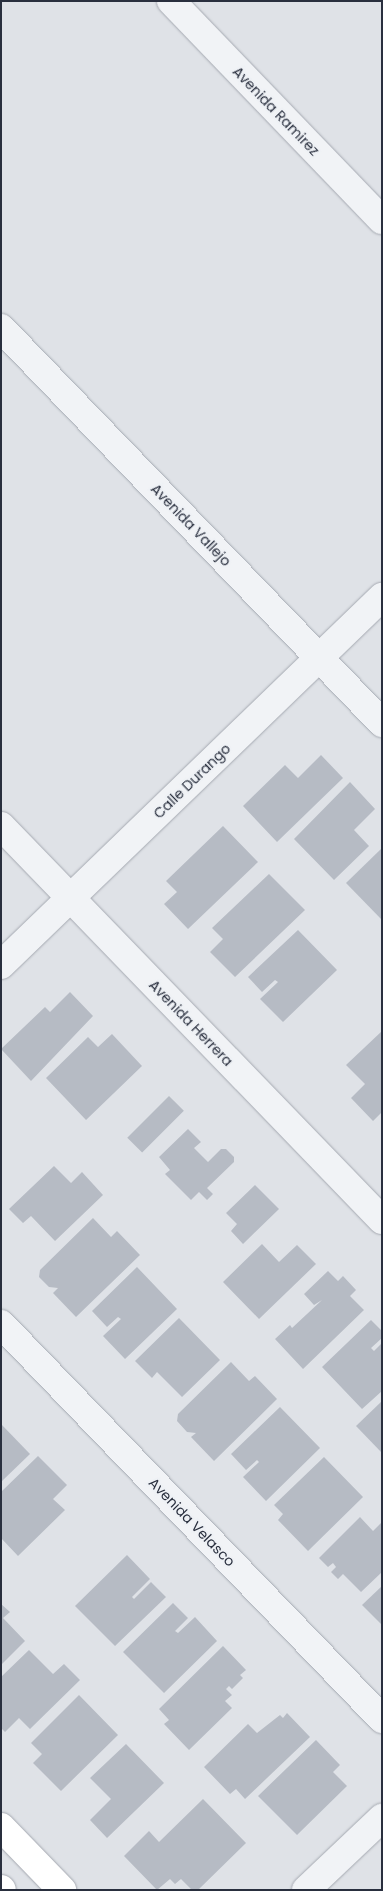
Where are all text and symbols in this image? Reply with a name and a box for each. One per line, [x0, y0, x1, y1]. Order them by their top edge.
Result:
street label: Avenida Ramirez [229, 63, 323, 159]
street label: Avenida Vallejo [147, 480, 235, 570]
street label: Calle Durango [150, 740, 234, 822]
street label: Avenida Herrera [146, 976, 236, 1070]
street label: Avenida Velasco [145, 1474, 239, 1570]

